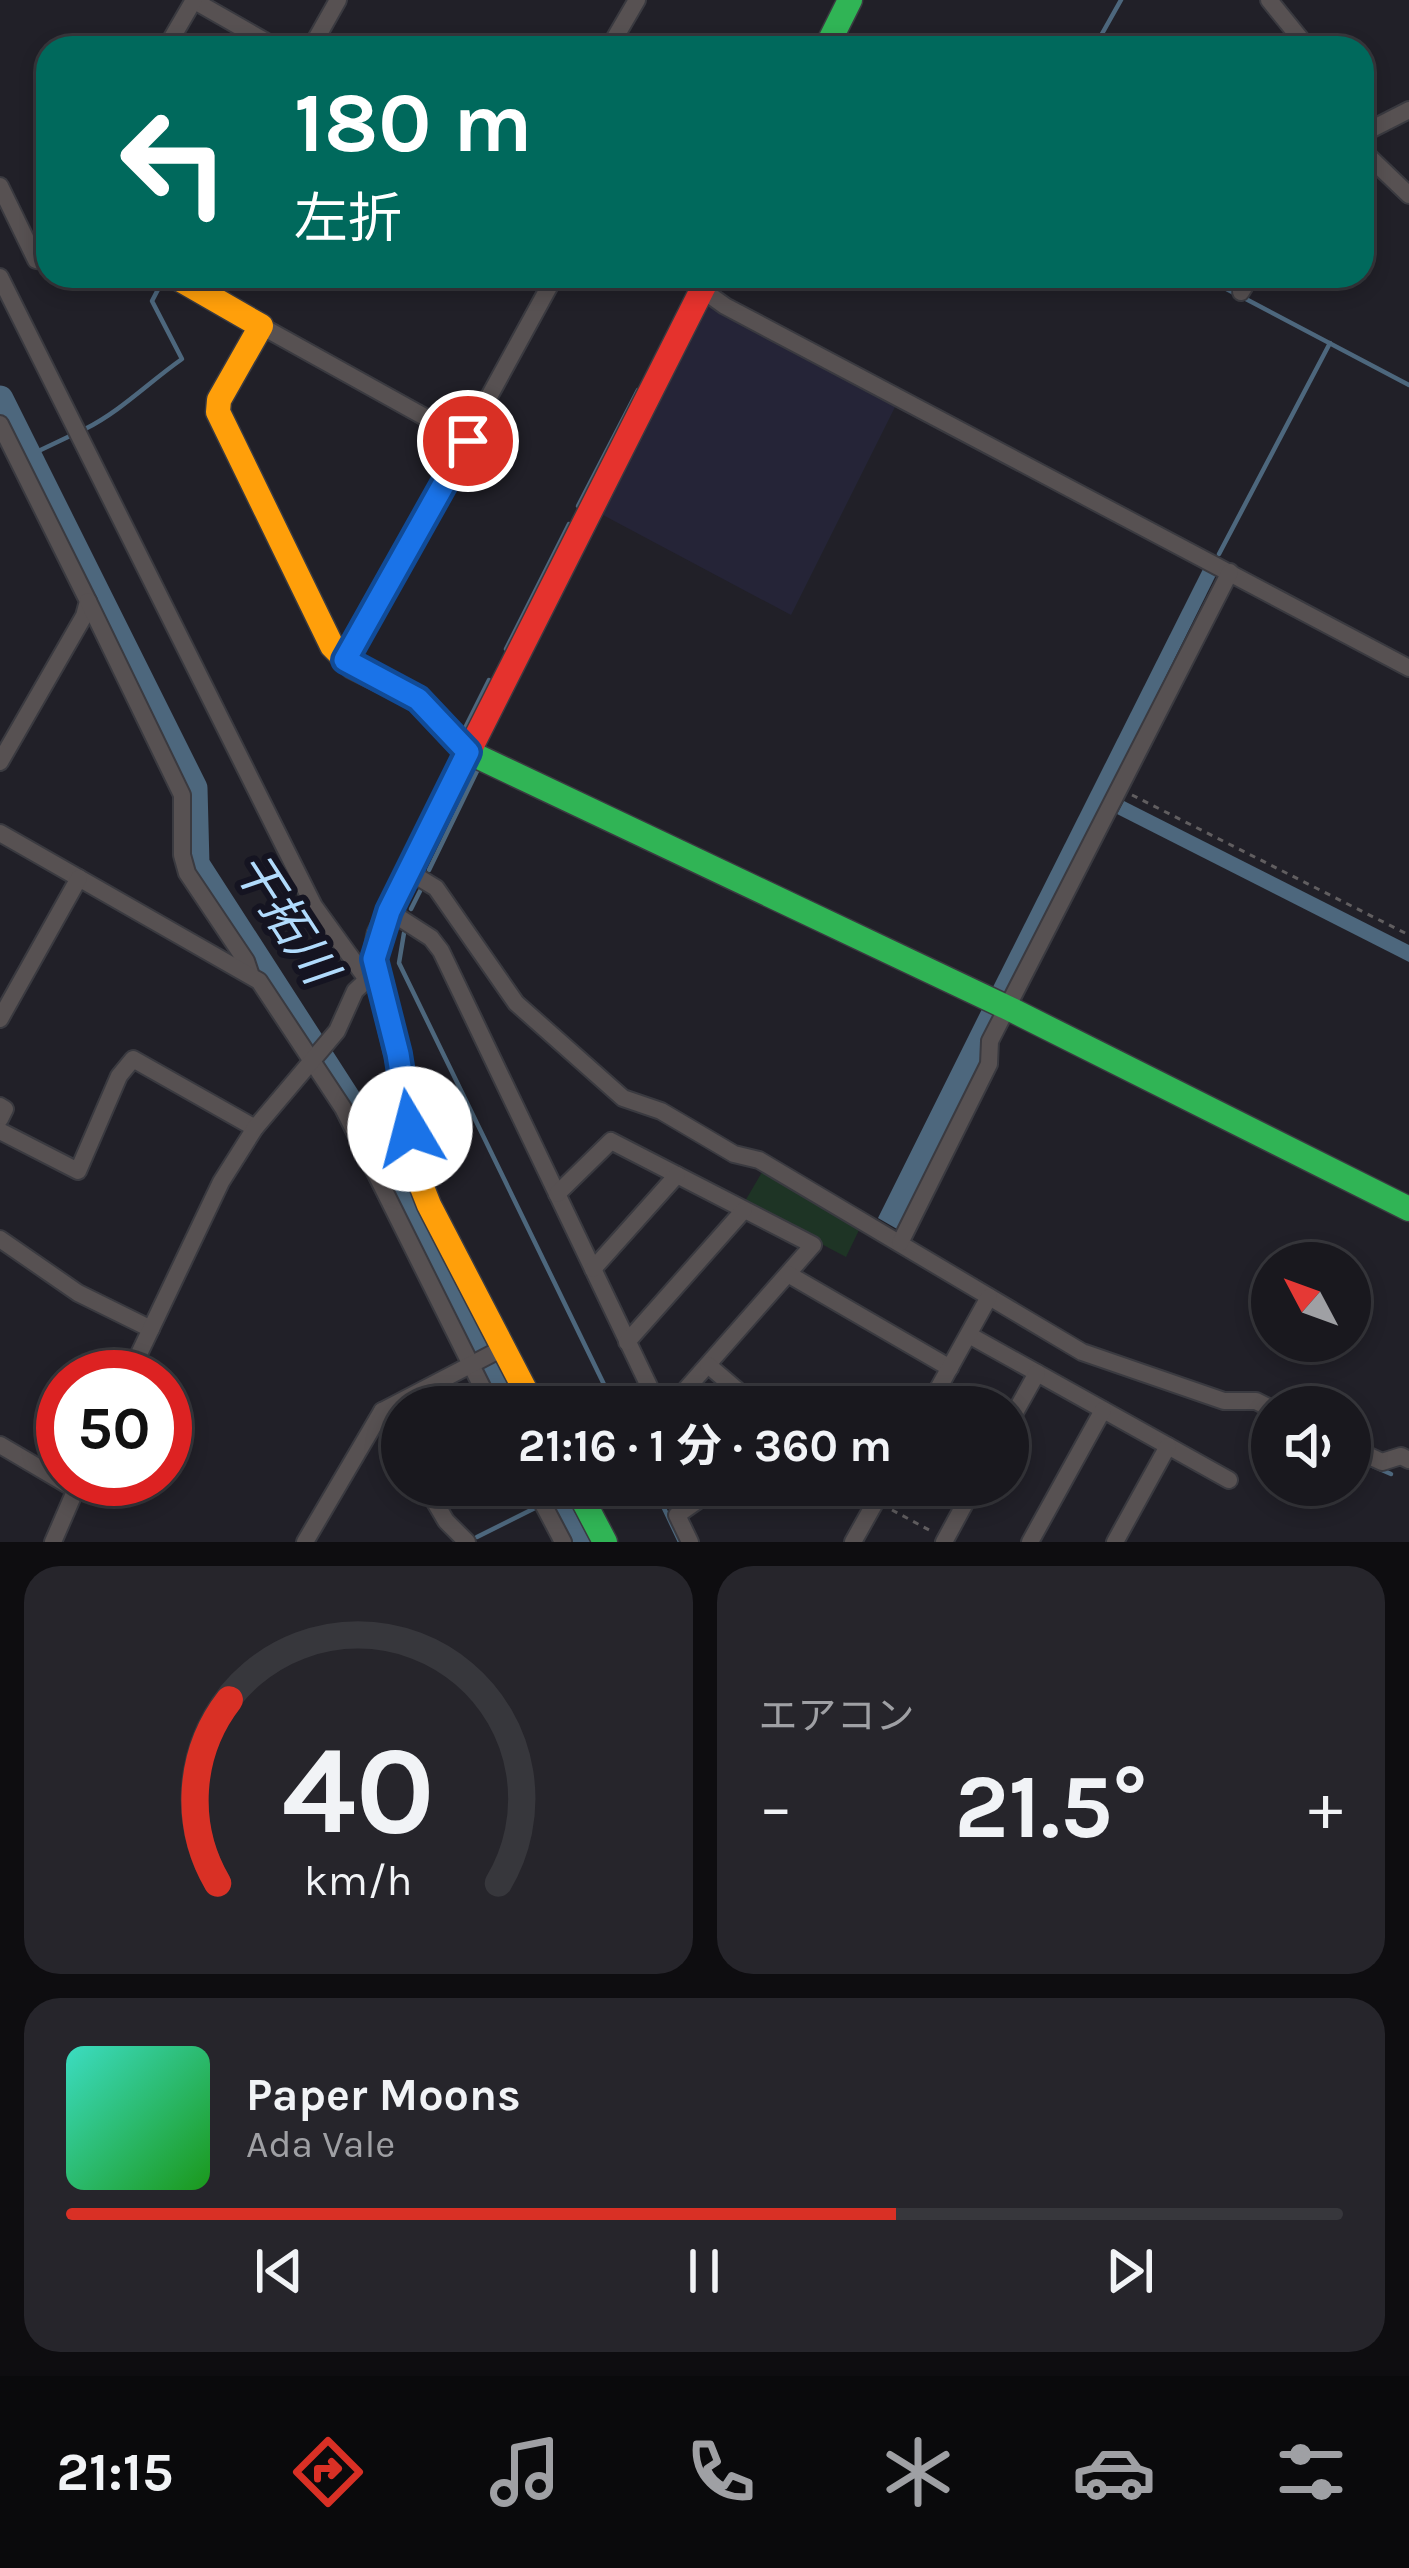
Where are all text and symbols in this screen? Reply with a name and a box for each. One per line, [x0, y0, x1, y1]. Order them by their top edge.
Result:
text: 180 m [294, 74, 532, 172]
icon: left [96, 84, 252, 240]
text: 左折 [294, 187, 402, 251]
pin [417, 390, 519, 492]
icon: arrive [435, 408, 501, 474]
water label: 干拓川 [222, 842, 350, 998]
position arrow [347, 1066, 473, 1192]
north arrow [1251, 1242, 1371, 1362]
map controls [1251, 1242, 1371, 1506]
speed limit sign: 50 [36, 1350, 192, 1506]
button: sound [1251, 1386, 1371, 1506]
text: 21:16 · 1 分 · 360 m [518, 1420, 892, 1472]
text: エアコン [759, 1693, 915, 1739]
text: 40 [282, 1718, 435, 1863]
text: 21.5° [954, 1754, 1147, 1860]
text: − [759, 1768, 793, 1846]
text: + [1308, 1768, 1343, 1846]
text: km/h [304, 1856, 413, 1906]
text: Paper Moons [246, 2069, 521, 2121]
text: Ada Vale [246, 2121, 395, 2167]
icon: previous [246, 2238, 312, 2304]
icon: pause [671, 2238, 737, 2304]
icon: next [1097, 2238, 1163, 2304]
icon: directions [286, 2430, 370, 2514]
icon: music [483, 2430, 567, 2514]
icon: phone [679, 2430, 763, 2514]
icon: climate [876, 2430, 960, 2514]
icon: car [1072, 2430, 1156, 2514]
icon: filters [1269, 2430, 1353, 2514]
text: 21:15 [56, 2440, 173, 2504]

